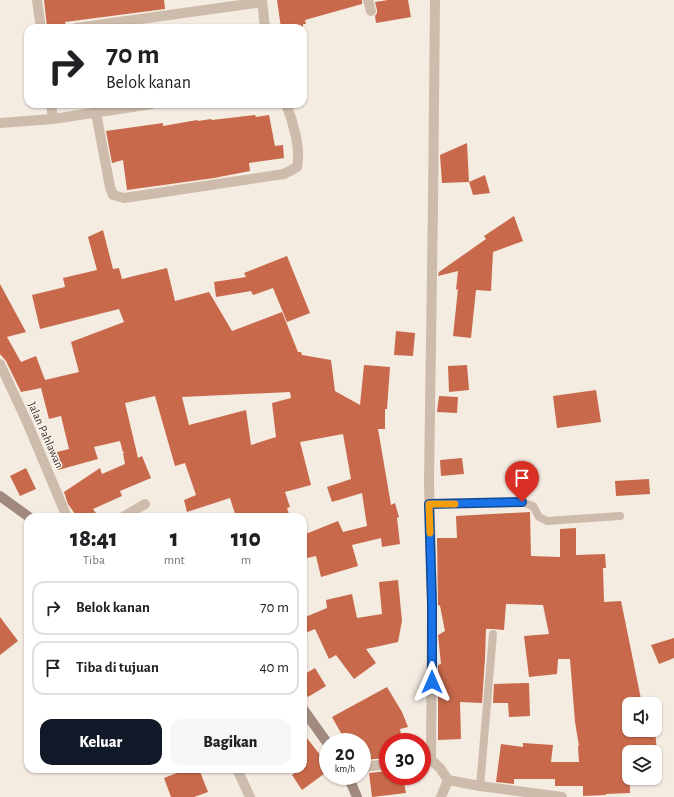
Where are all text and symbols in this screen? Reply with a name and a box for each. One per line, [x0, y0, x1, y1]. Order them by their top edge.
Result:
icon: right [40, 40, 92, 92]
text: 70 m [106, 41, 160, 69]
text: Belok kanan [106, 74, 191, 92]
street label: Jalan Pahlawan [26, 400, 66, 470]
pin [505, 461, 539, 502]
icon: arrive [511, 467, 533, 489]
text: 18:41 [70, 527, 118, 551]
text: 1 [170, 527, 179, 551]
text: 110 [231, 527, 261, 551]
text: Tiba [83, 554, 105, 567]
text: mnt [164, 554, 185, 567]
text: m [241, 554, 251, 567]
icon: right [42, 597, 64, 619]
text: Belok kanan [76, 600, 150, 615]
text: 70 m [260, 600, 289, 615]
icon: arrive [42, 657, 64, 679]
text: Tiba di tujuan [76, 660, 159, 675]
text: 40 m [259, 660, 289, 675]
position arrow [411, 661, 453, 703]
map controls [622, 697, 662, 785]
button: sound [622, 697, 662, 737]
button: Keluar [40, 719, 162, 765]
button: Bagikan [170, 719, 291, 765]
speed limit sign: 30 [379, 733, 431, 785]
text: 20 [335, 744, 355, 764]
button: layers [622, 745, 662, 785]
text: km/h [335, 764, 355, 774]

